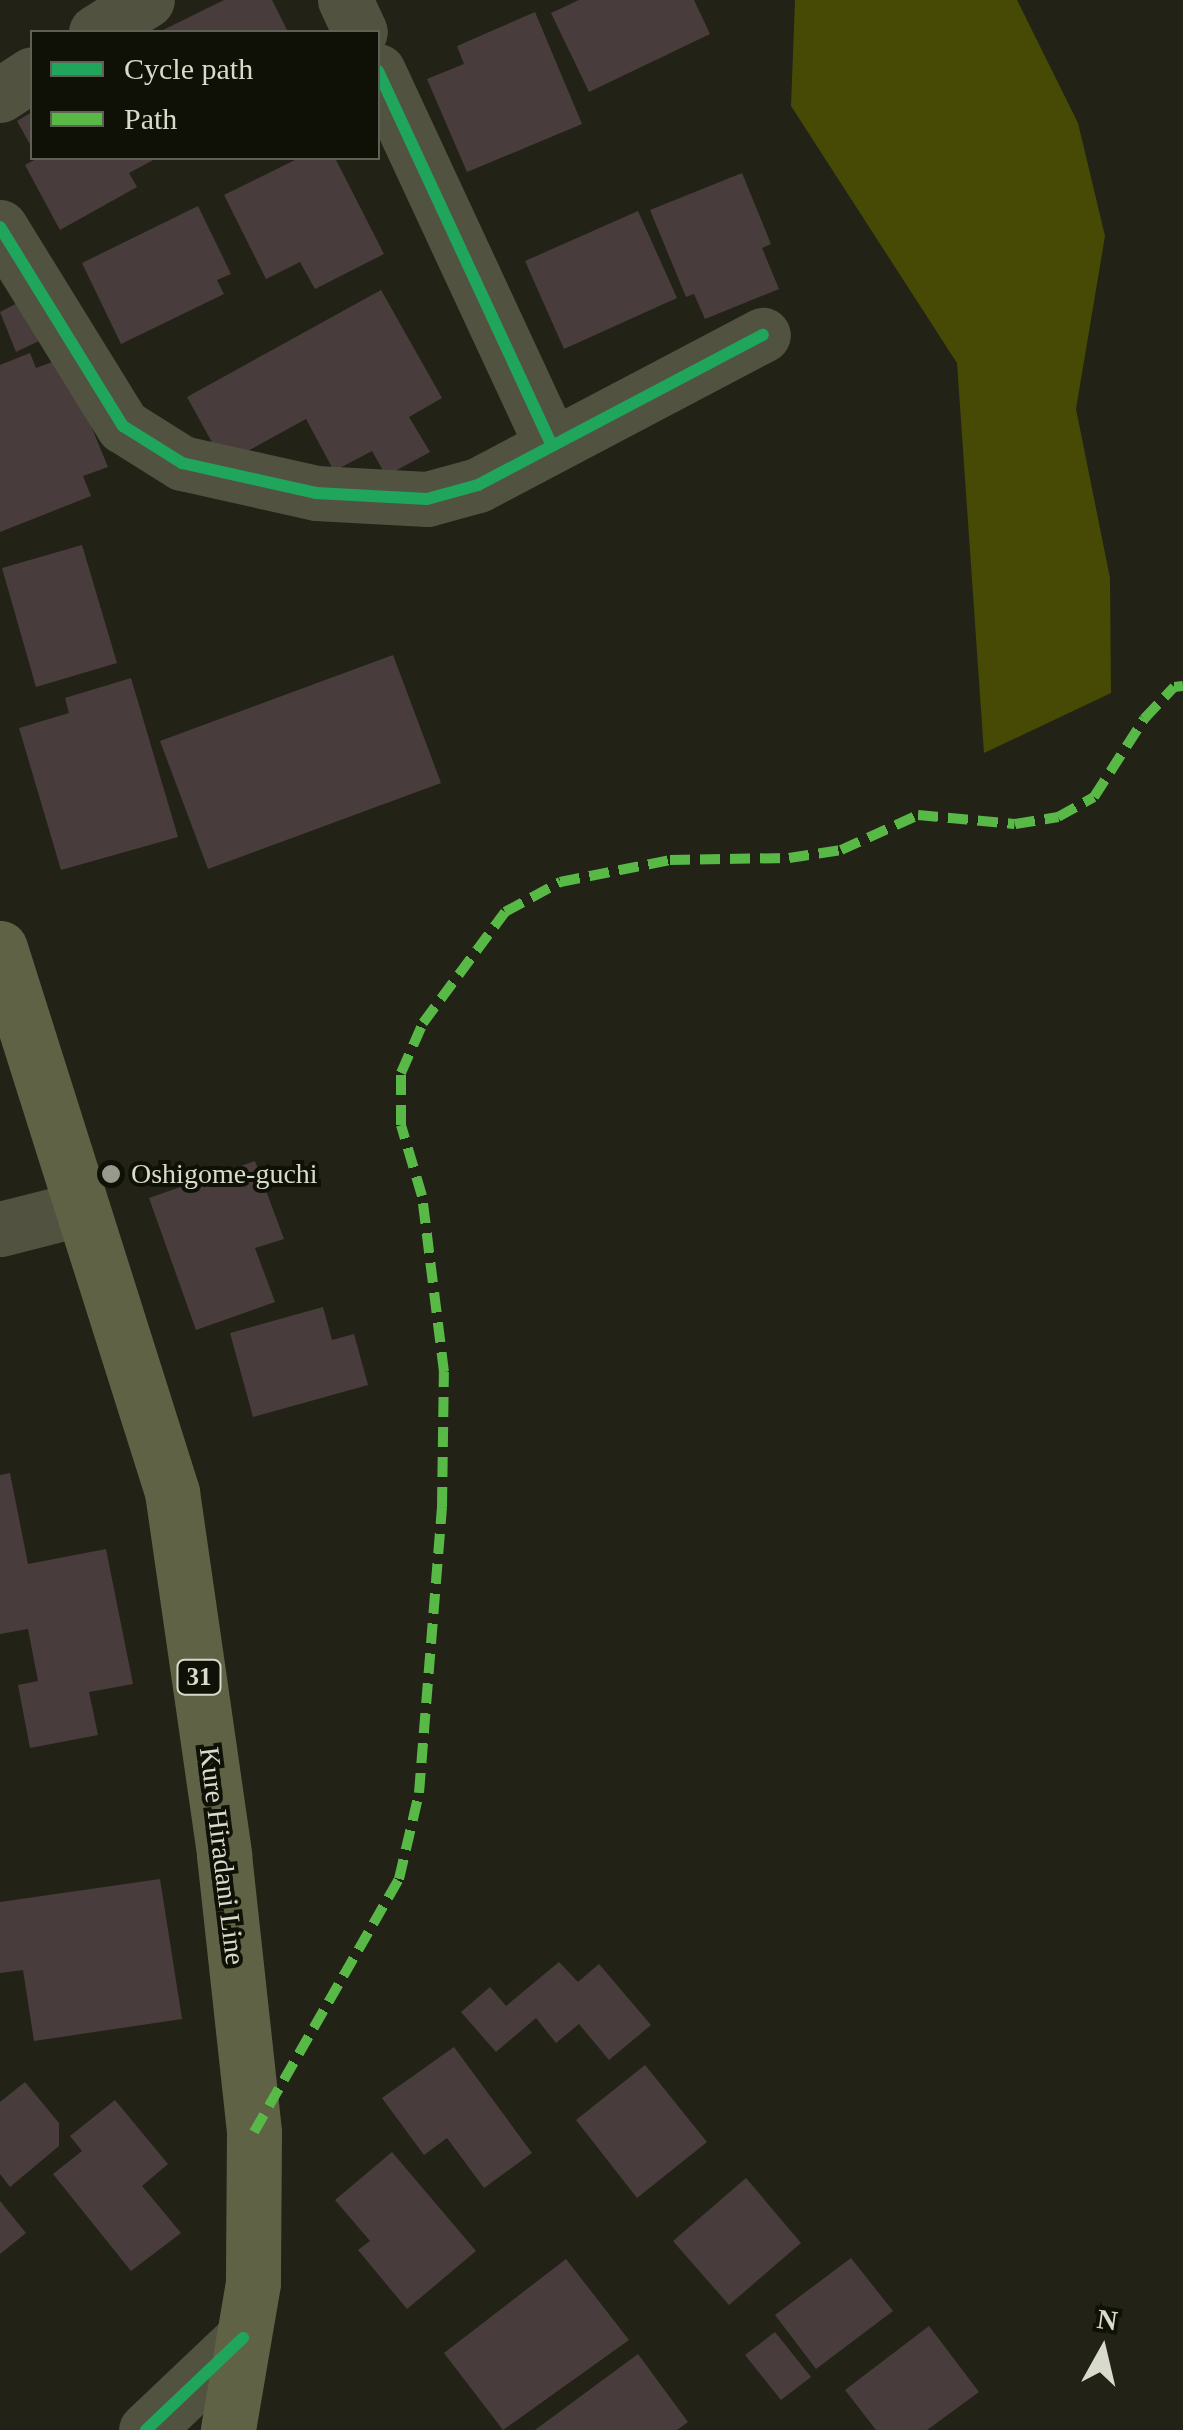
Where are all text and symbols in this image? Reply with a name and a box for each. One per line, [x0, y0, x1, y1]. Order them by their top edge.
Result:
legend [30, 30, 380, 160]
text: Cycle path [124, 52, 253, 85]
text: Path [124, 102, 177, 135]
place label: Oshigome-guchi [131, 1157, 345, 1191]
marker: Oshigome-guchi [100, 1163, 122, 1185]
road number: 31 [174, 1657, 224, 1697]
street label: Kure Hiradani Line [191, 1735, 253, 1977]
north arrow [1053, 2300, 1153, 2400]
text: N [1095, 2303, 1119, 2337]

